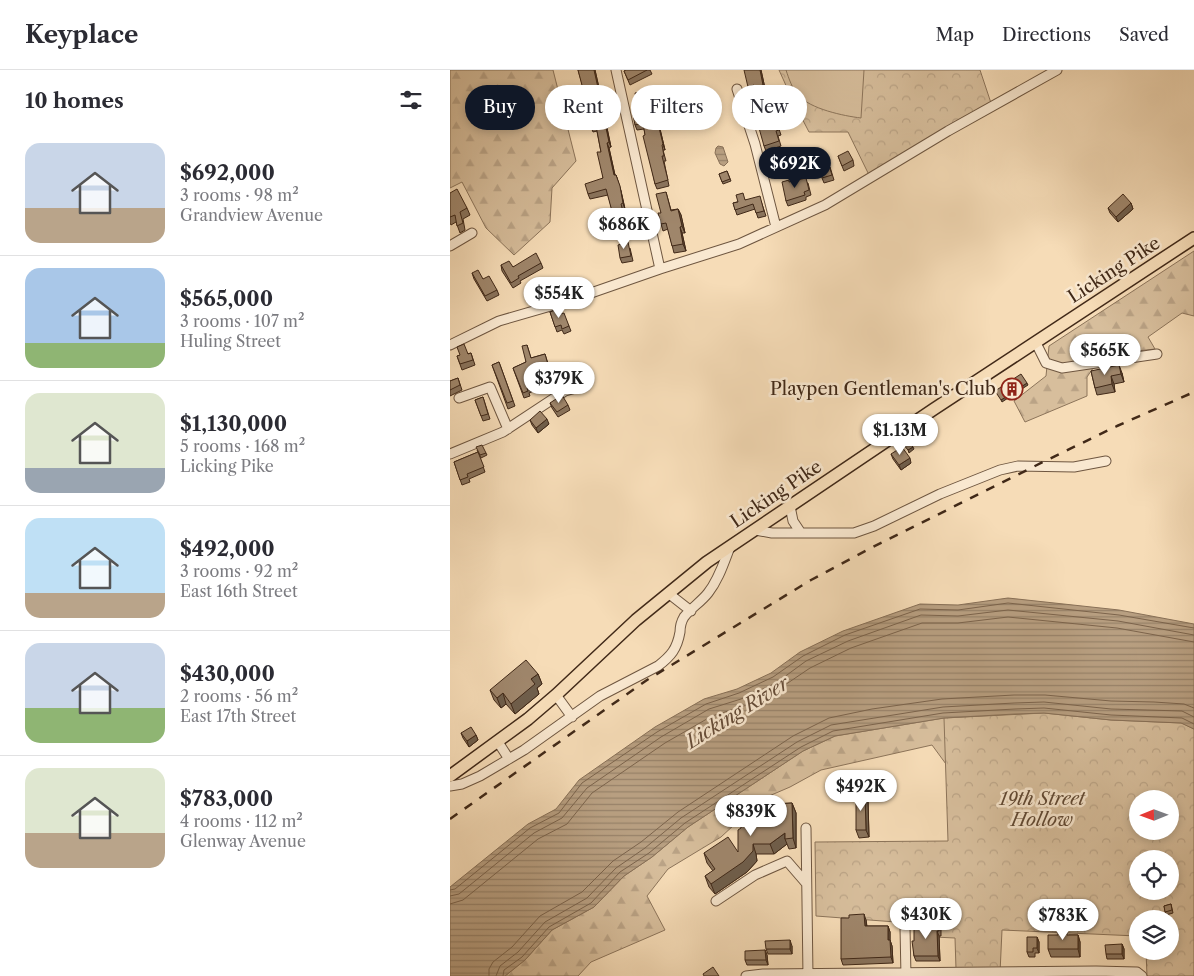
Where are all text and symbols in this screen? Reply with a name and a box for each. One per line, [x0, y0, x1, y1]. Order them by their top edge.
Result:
text: Keyplace [25, 20, 138, 49]
text: Map [935, 24, 974, 46]
text: Directions [1002, 24, 1091, 46]
text: Saved [1119, 24, 1169, 46]
chip: Buy [465, 85, 535, 130]
chip: Rent [545, 85, 621, 130]
chip: Filters [631, 85, 722, 130]
chip: New [732, 85, 807, 130]
icon: filters [397, 86, 425, 114]
text: 10 homes [25, 88, 124, 113]
pin: $692K [760, 146, 830, 189]
text: $692K [770, 153, 820, 173]
text: $692,000 [180, 160, 275, 185]
icon: home [65, 163, 125, 223]
text: 3 rooms · 98 m² [180, 185, 299, 205]
text: Grandview Avenue [180, 205, 323, 225]
pin: $686K [589, 208, 659, 250]
text: $686K [599, 214, 649, 234]
street label: Licking Pike [1064, 232, 1164, 308]
pin: $554K [524, 276, 594, 319]
text: $554K [535, 283, 583, 303]
text: $565,000 [180, 286, 273, 311]
icon: home [65, 288, 125, 348]
text: 3 rooms · 107 m² [180, 311, 305, 331]
text: Huling Street [180, 331, 281, 351]
pin: $565K [1070, 334, 1140, 376]
text: $565K [1081, 340, 1129, 360]
pin: $379K [524, 362, 594, 404]
text: $379K [535, 368, 583, 388]
building icon: Playpen Gentleman's Club [1000, 377, 1024, 401]
place label: Playpen Gentleman's Club [770, 378, 996, 400]
text: $1,130,000 [180, 411, 287, 436]
icon: home [65, 413, 125, 473]
pin: $1.13M [859, 414, 941, 456]
text: $1.13M [873, 420, 927, 440]
text: 5 rooms · 168 m² [180, 436, 305, 456]
street label: Licking Pike [726, 455, 826, 533]
text: Licking Pike [180, 456, 274, 476]
text: $492,000 [180, 536, 275, 561]
icon: home [65, 538, 125, 598]
text: 3 rooms · 92 m² [180, 561, 298, 581]
text: East 16th Street [180, 581, 298, 601]
text: $430,000 [180, 661, 275, 686]
icon: home [65, 663, 125, 723]
water label: Licking River [680, 671, 794, 754]
text: 2 rooms · 56 m² [180, 686, 298, 706]
text: East 17th Street [180, 706, 296, 726]
pin: $492K [826, 770, 896, 812]
text: $492K [836, 776, 886, 796]
text: $783,000 [180, 786, 273, 811]
icon: home [65, 788, 125, 848]
park label: 19th Street Hollow [998, 788, 1086, 831]
north arrow [1129, 790, 1179, 840]
map controls [1129, 790, 1179, 960]
pin: $839K [716, 794, 786, 837]
text: $839K [726, 801, 776, 821]
text: 4 rooms · 112 m² [180, 811, 303, 831]
text: Glenway Avenue [180, 831, 306, 851]
button: locate [1129, 850, 1179, 900]
pin: $430K [891, 898, 961, 940]
pin: $783K [1028, 898, 1098, 941]
text: $430K [901, 904, 951, 924]
text: $783K [1039, 905, 1087, 925]
button: layers [1129, 910, 1179, 960]

